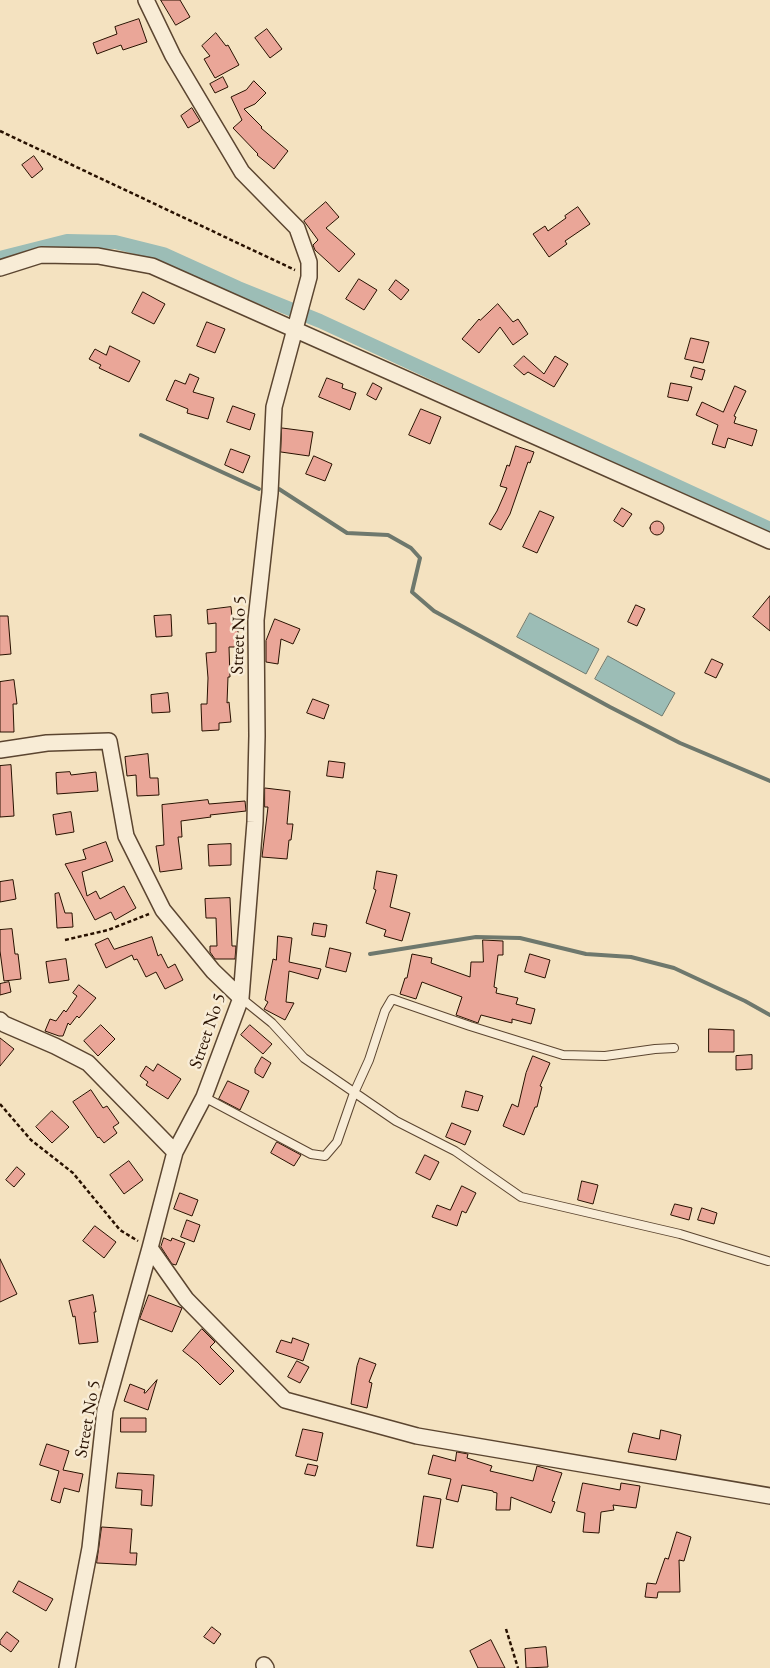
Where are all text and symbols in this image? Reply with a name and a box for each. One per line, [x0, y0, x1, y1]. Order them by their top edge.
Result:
street label: Street No 5 [227, 595, 251, 675]
street label: Street No 5 [185, 990, 231, 1072]
street label: Street No 5 [71, 1378, 105, 1460]

